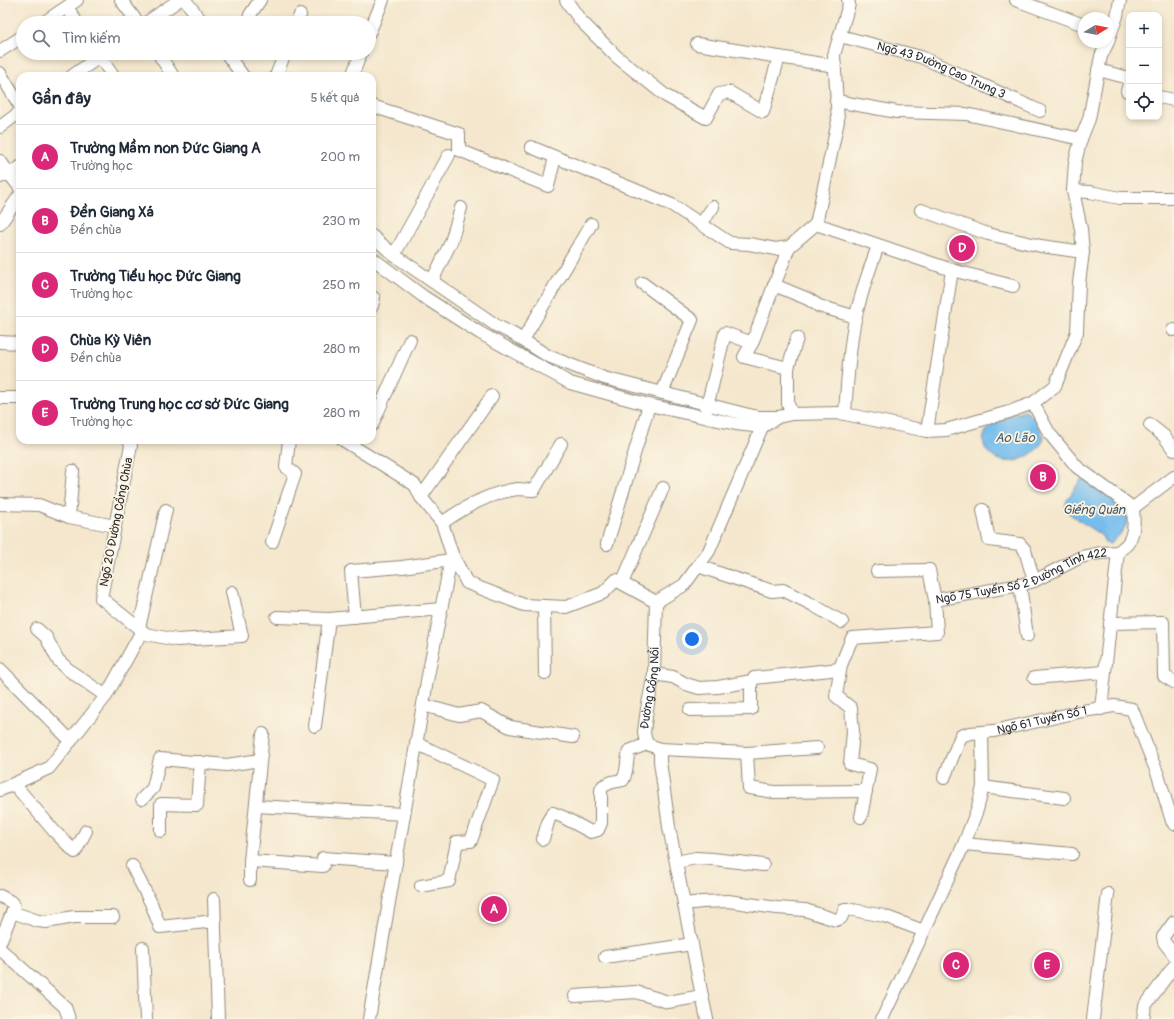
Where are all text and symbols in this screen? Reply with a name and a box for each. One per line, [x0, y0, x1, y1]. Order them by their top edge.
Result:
north arrow [1078, 12, 1114, 48]
map controls [1126, 12, 1162, 120]
button: + [1126, 12, 1162, 48]
search box [16, 16, 376, 60]
icon: search [30, 27, 52, 49]
text: Tìm kiếm [62, 29, 121, 48]
street label: Ngõ 43 Đường Cao Trung 3 [875, 39, 1008, 102]
button: − [1126, 48, 1162, 84]
button: locate [1126, 84, 1162, 120]
text: Gần đây [32, 88, 91, 109]
text: 5 kết quả [310, 90, 360, 106]
text: Trường Mầm non Đức Giang A [70, 139, 261, 158]
text: A [41, 149, 49, 165]
text: 200 m [321, 149, 360, 165]
text: Trường học [70, 158, 133, 174]
text: Đền Giang Xá [70, 203, 154, 222]
text: B [41, 213, 49, 229]
text: 230 m [323, 213, 360, 229]
text: Đền chùa [70, 222, 121, 238]
pin: D [949, 233, 975, 263]
text: Trường Tiểu học Đức Giang [70, 267, 241, 286]
text: C [41, 277, 49, 293]
text: 250 m [322, 277, 360, 293]
text: Trường học [70, 286, 133, 302]
text: Chùa Kỳ Viên [70, 331, 151, 350]
text: D [41, 341, 49, 357]
text: 280 m [323, 341, 360, 357]
text: Đền chùa [70, 350, 121, 366]
text: Trường Trung học cơ sở Đức Giang [70, 395, 289, 414]
text: E [42, 405, 48, 421]
text: 280 m [323, 405, 360, 421]
text: Trường học [70, 414, 133, 430]
water label: Ao Lão [995, 430, 1036, 446]
street label: Ngõ 20 Đường Cổng Chùa [96, 456, 136, 588]
pin: B [1030, 462, 1056, 492]
water label: Giếng Quán [1063, 502, 1126, 518]
street label: Ngõ 75 Tuyến Số 2 Đường Tỉnh 422 [935, 546, 1108, 608]
your location [682, 629, 702, 649]
street label: Đường Cổng Nổi [637, 647, 663, 730]
street label: Ngõ 61 Tuyến Số 1 [996, 703, 1088, 738]
pin: A [481, 894, 507, 924]
pin: C [943, 950, 969, 980]
pin: E [1034, 950, 1060, 980]

